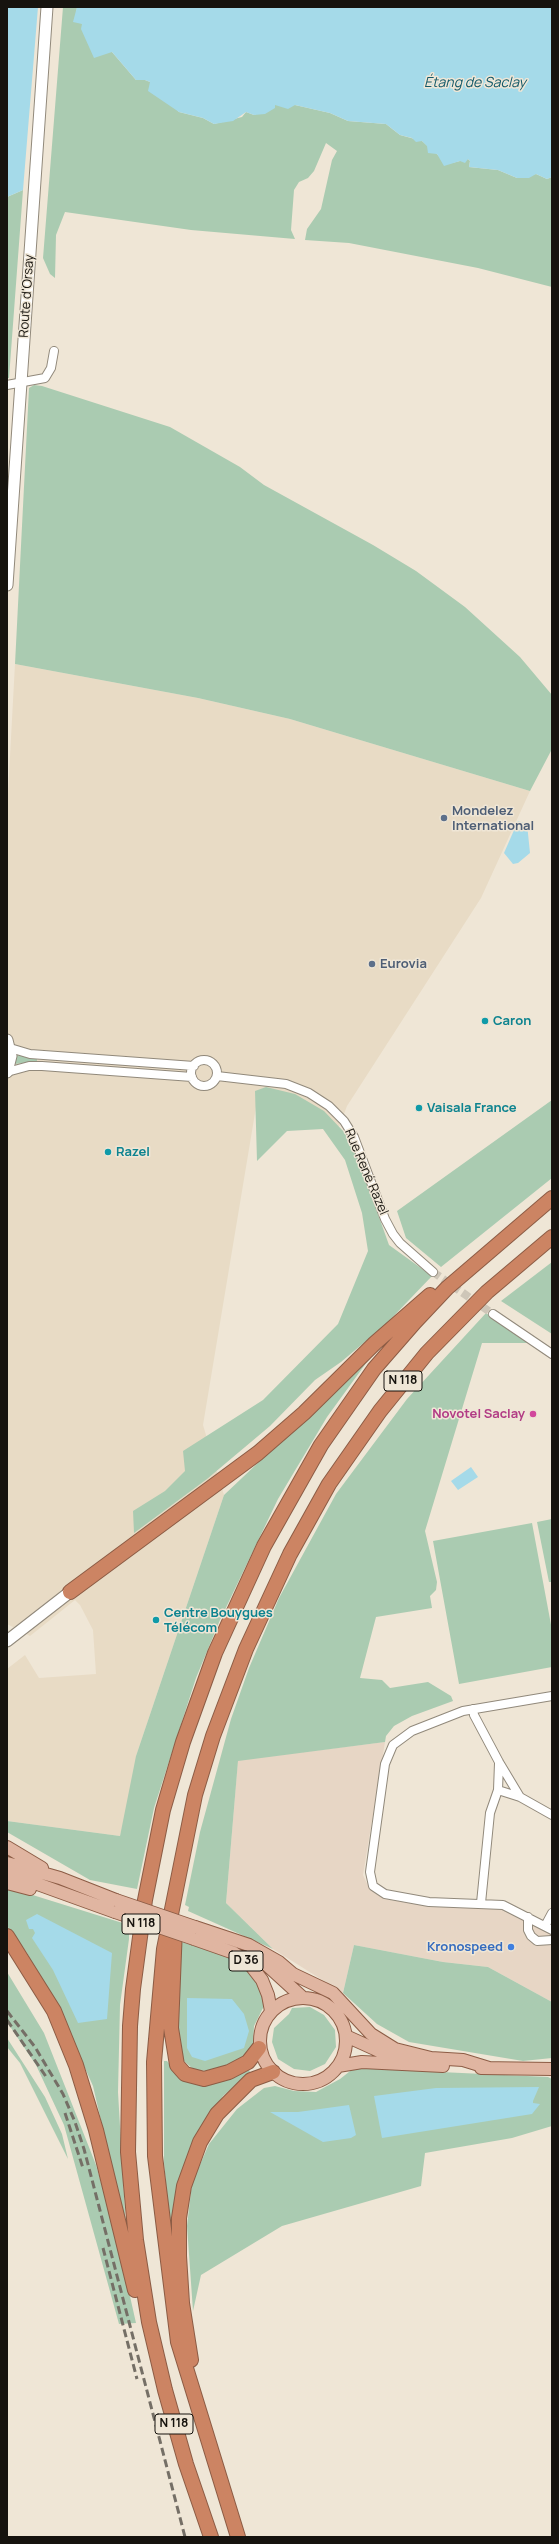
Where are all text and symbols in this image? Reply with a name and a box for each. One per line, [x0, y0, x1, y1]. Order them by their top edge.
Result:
water label: Étang de Saclay [424, 75, 526, 91]
street label: Route d'Orsay [16, 254, 38, 338]
place label: Mondelez International [452, 803, 534, 834]
marker: Mondelez International [439, 813, 449, 823]
place label: Eurovia [380, 956, 427, 972]
marker: Eurovia [367, 959, 377, 969]
place label: Caron [493, 1013, 531, 1029]
marker: Caron [480, 1016, 490, 1026]
place label: Vaisala France [427, 1100, 517, 1116]
marker: Vaisala France [414, 1103, 424, 1113]
street label: Rue René Razel [341, 1127, 391, 1217]
place label: Razel [116, 1144, 150, 1160]
marker: Razel [103, 1147, 113, 1157]
road number: N 118 [384, 1371, 422, 1391]
place label: Novotel Saclay [432, 1406, 525, 1422]
marker: Novotel Saclay [528, 1409, 538, 1419]
place label: Centre Bouygues Télécom [164, 1605, 273, 1636]
marker: Centre Bouygues Télécom [151, 1615, 161, 1625]
road number: N 118 [122, 1914, 160, 1934]
place label: Kronospeed [427, 1939, 503, 1955]
marker: Kronospeed [506, 1942, 516, 1952]
road number: D 36 [229, 1951, 263, 1971]
road number: N 118 [155, 2414, 193, 2434]

